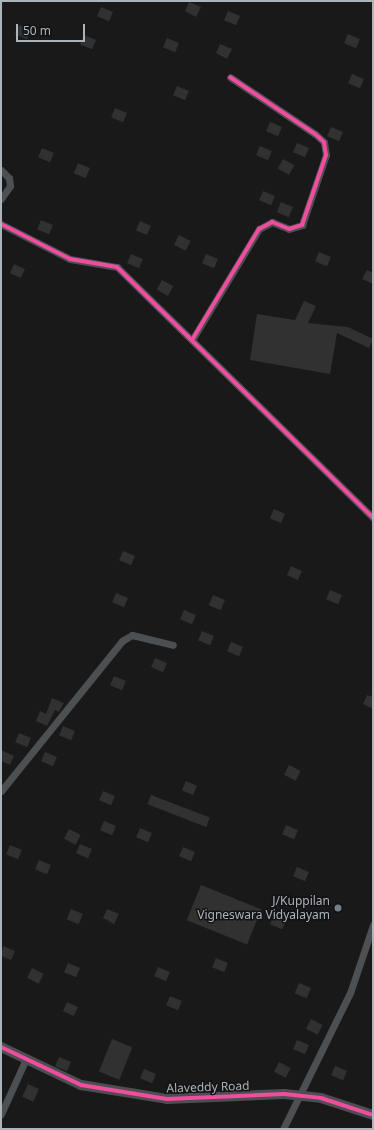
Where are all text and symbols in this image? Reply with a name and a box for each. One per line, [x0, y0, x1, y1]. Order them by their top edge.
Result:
scale bar [18, 16, 87, 42]
text: 50 m [23, 22, 51, 39]
place label: J/Kuppilan Vigneswara Vidyalayam [197, 894, 330, 922]
marker: J/Kuppilan Vigneswara Vidyalayam [333, 903, 343, 913]
street label: Alaveddy Road [166, 1078, 250, 1096]

